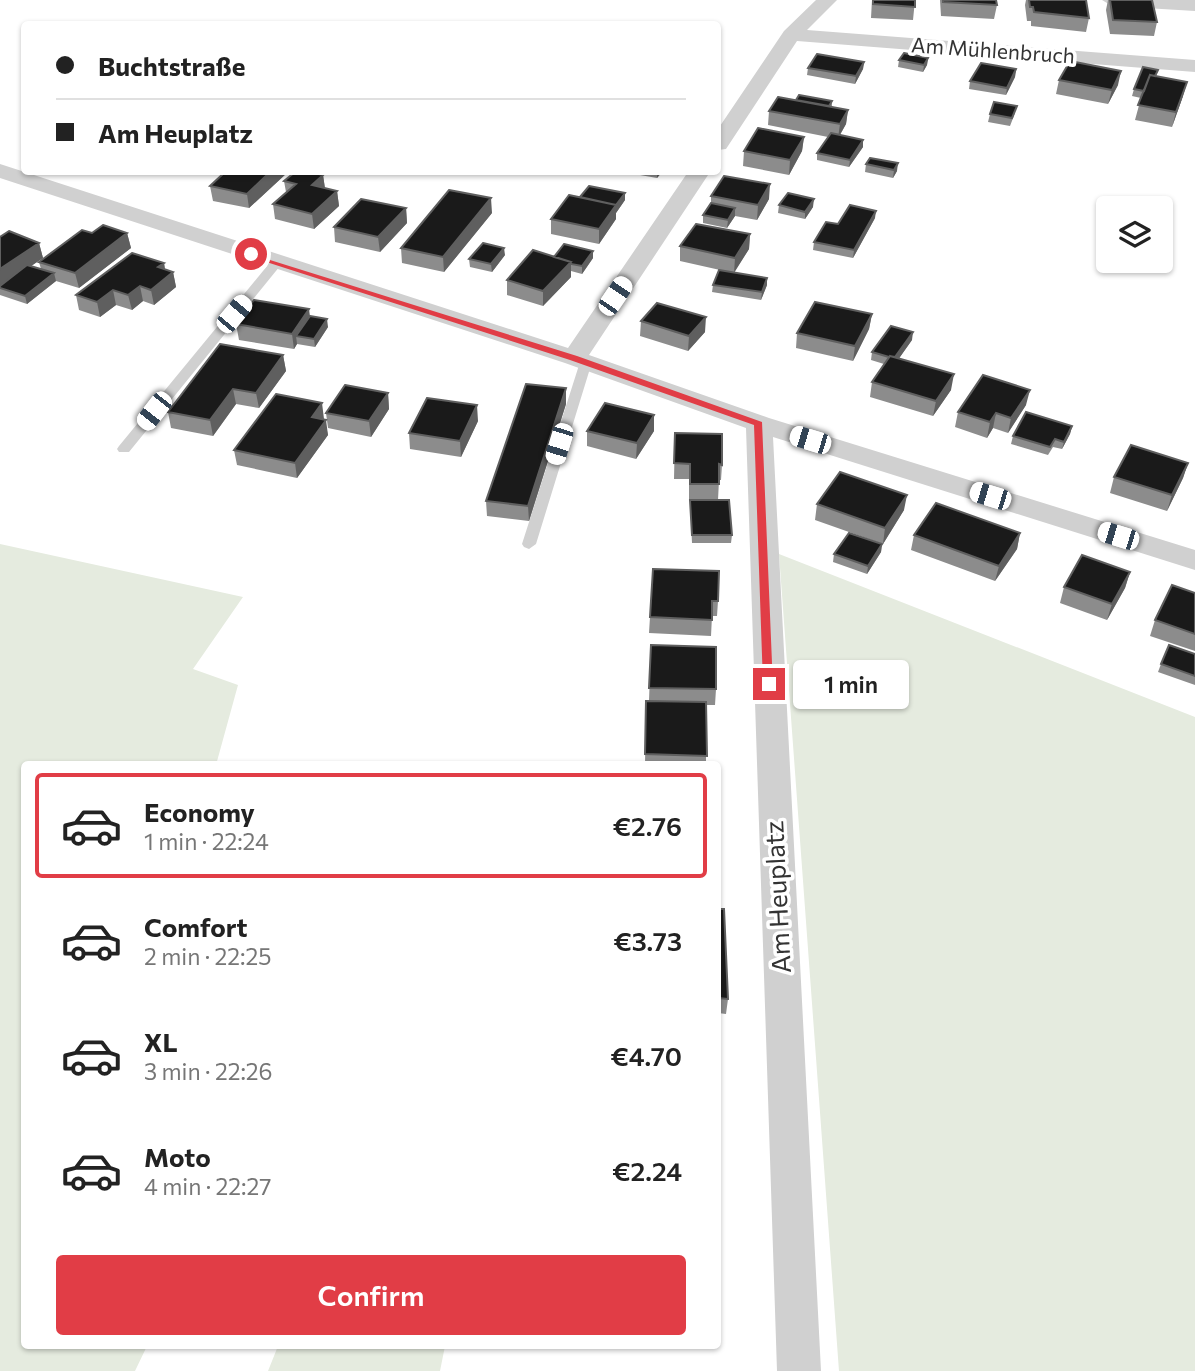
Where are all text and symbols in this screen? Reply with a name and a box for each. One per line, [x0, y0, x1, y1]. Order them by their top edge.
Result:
street label: Am Mühlenbruch [910, 31, 1076, 68]
text: Buchtstraße [98, 50, 245, 81]
text: Am Heuplatz [98, 117, 253, 148]
map controls [1096, 196, 1173, 273]
button: layers [1096, 196, 1173, 273]
route start [235, 238, 267, 270]
car [595, 273, 636, 319]
car [213, 291, 256, 337]
car [133, 388, 176, 434]
car [543, 421, 576, 467]
car [787, 424, 834, 456]
car [967, 480, 1014, 512]
car [1095, 520, 1142, 552]
callout: 1 min [794, 660, 909, 708]
route end [753, 668, 785, 700]
text: 1 min [824, 670, 878, 698]
icon: car [60, 794, 123, 857]
text: Economy [144, 796, 255, 827]
text: €2.76 [613, 810, 682, 841]
street label: Am Heuplatz [757, 820, 796, 974]
text: 1 min · 22:24 [144, 827, 269, 855]
icon: car [60, 909, 123, 972]
text: Comfort [144, 911, 247, 942]
text: €3.73 [614, 925, 682, 956]
text: 2 min · 22:25 [144, 942, 271, 970]
icon: car [60, 1024, 123, 1087]
text: XL [144, 1026, 178, 1057]
text: €4.70 [610, 1040, 682, 1071]
text: 3 min · 22:26 [144, 1057, 273, 1085]
icon: car [60, 1139, 123, 1202]
text: Moto [144, 1141, 211, 1172]
text: €2.24 [612, 1155, 682, 1186]
text: 4 min · 22:27 [144, 1172, 271, 1200]
button: Confirm [56, 1255, 686, 1335]

